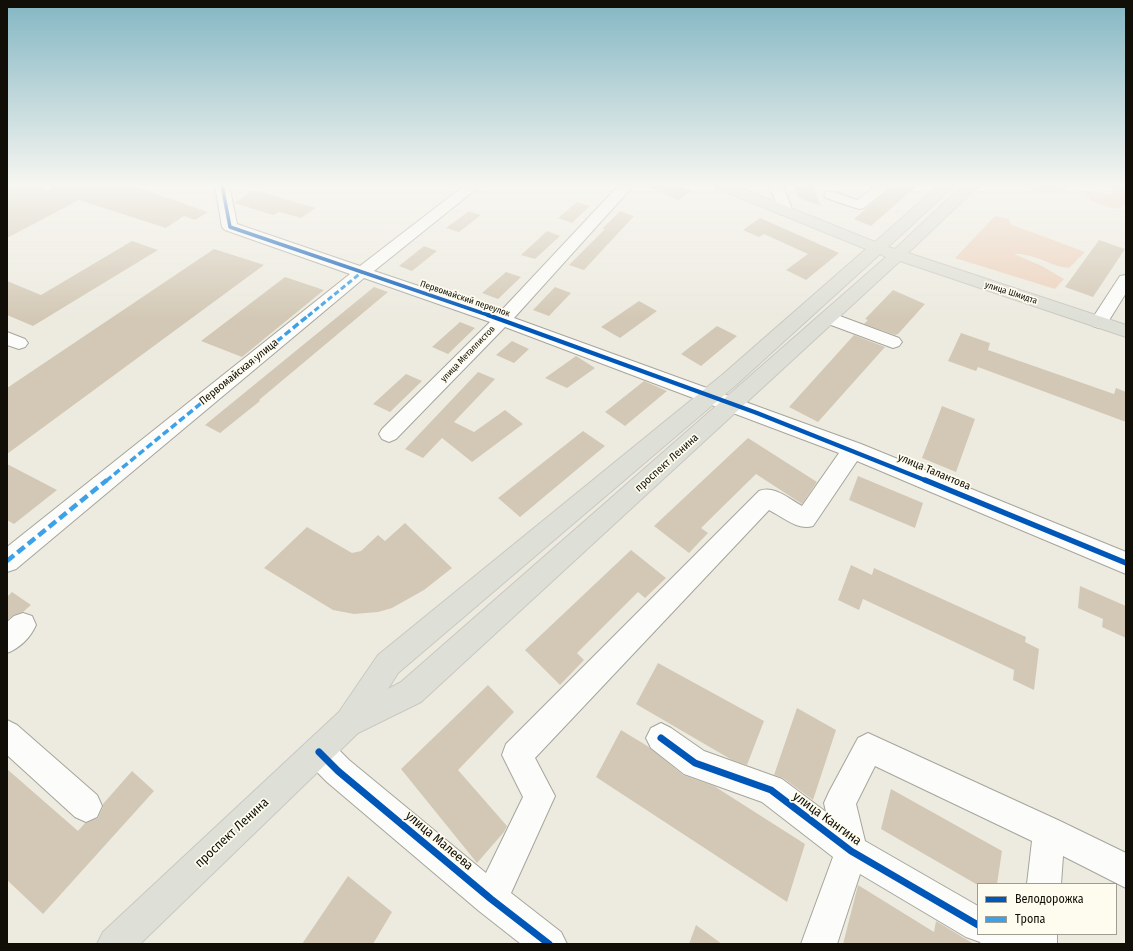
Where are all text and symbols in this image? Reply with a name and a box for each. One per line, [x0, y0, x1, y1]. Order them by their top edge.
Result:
street label: Первомайский переулок [419, 279, 511, 319]
street label: улица Шмидта [983, 279, 1039, 307]
street label: улица Металлистов [439, 324, 497, 384]
street label: Первомайская улица [197, 336, 281, 408]
street label: проспект Ленина [633, 431, 701, 495]
street label: улица Талантова [896, 451, 972, 493]
street label: улица Кангина [790, 789, 864, 849]
street label: проспект Ленина [192, 795, 272, 871]
street label: улица Малеева [402, 808, 476, 874]
legend [977, 883, 1117, 935]
text: Велодорожка [1015, 892, 1084, 906]
text: Тропа [1015, 912, 1046, 926]

